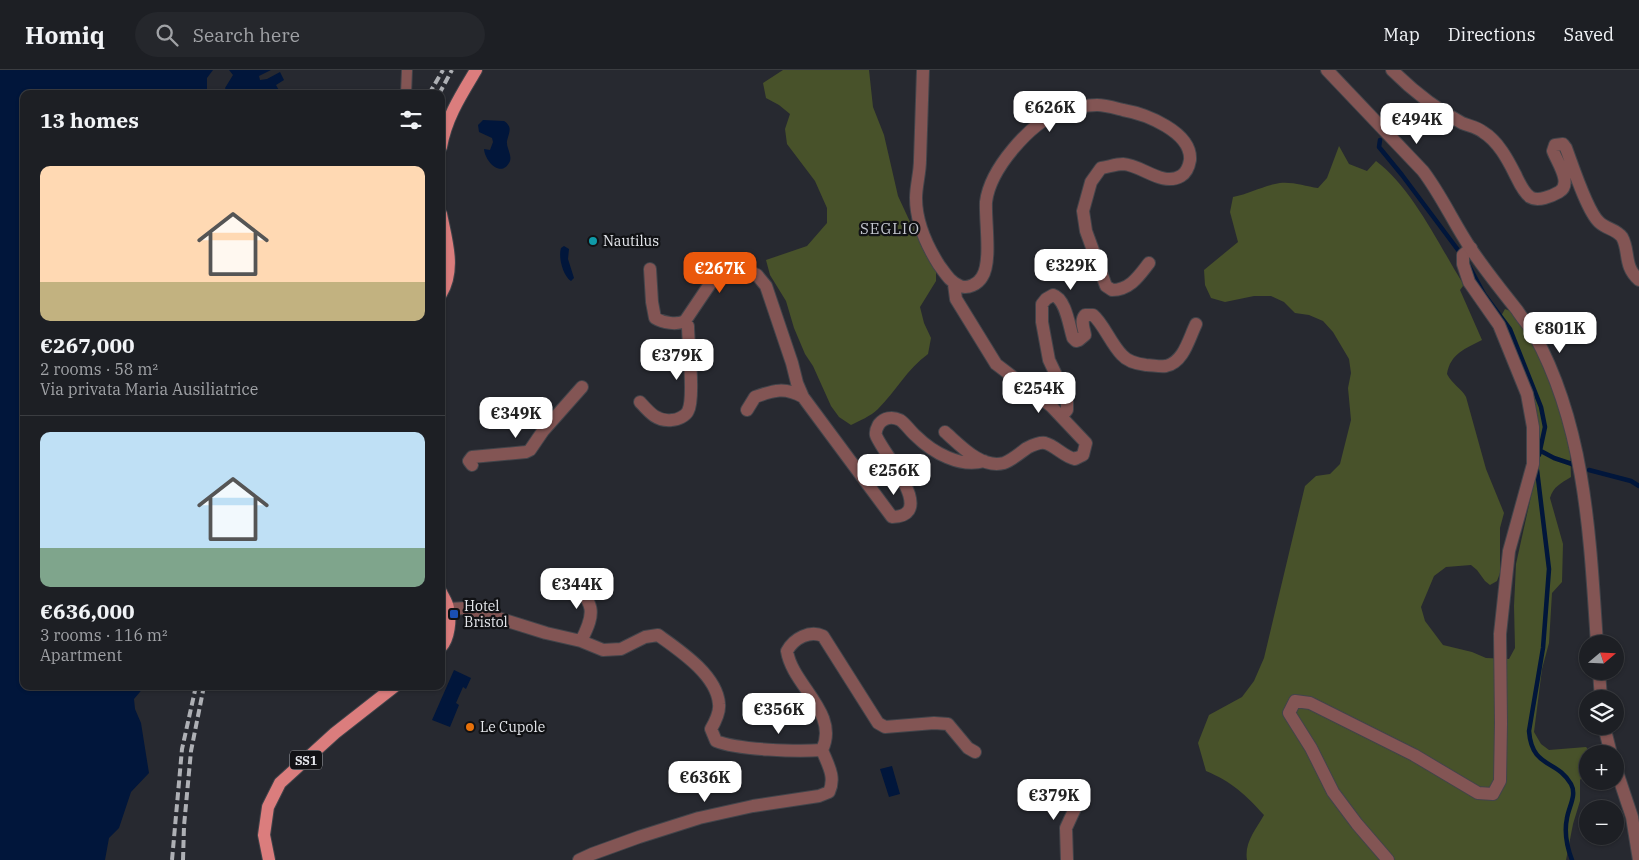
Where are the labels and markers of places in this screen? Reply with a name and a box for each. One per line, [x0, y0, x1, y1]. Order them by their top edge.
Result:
pin: €626K [1015, 90, 1085, 133]
pin: €494K [1382, 102, 1452, 145]
place label: Nautilus [603, 232, 659, 250]
marker: Nautilus [587, 235, 599, 247]
pin: €329K [1036, 248, 1106, 291]
pin: €267K [685, 252, 755, 294]
pin: €801K [1525, 312, 1595, 354]
pin: €379K [642, 338, 712, 381]
pin: €254K [1004, 372, 1074, 414]
pin: €349K [481, 396, 551, 439]
pin: €256K [859, 454, 929, 496]
pin: €344K [542, 568, 612, 610]
place label: Hotel Bristol [464, 597, 508, 631]
marker: Hotel Bristol [448, 608, 460, 620]
pin: €356K [744, 692, 814, 735]
place label: Le Cupole [480, 718, 545, 736]
marker: Le Cupole [464, 721, 476, 733]
pin: €636K [670, 760, 740, 803]
pin: €379K [1019, 778, 1089, 821]

